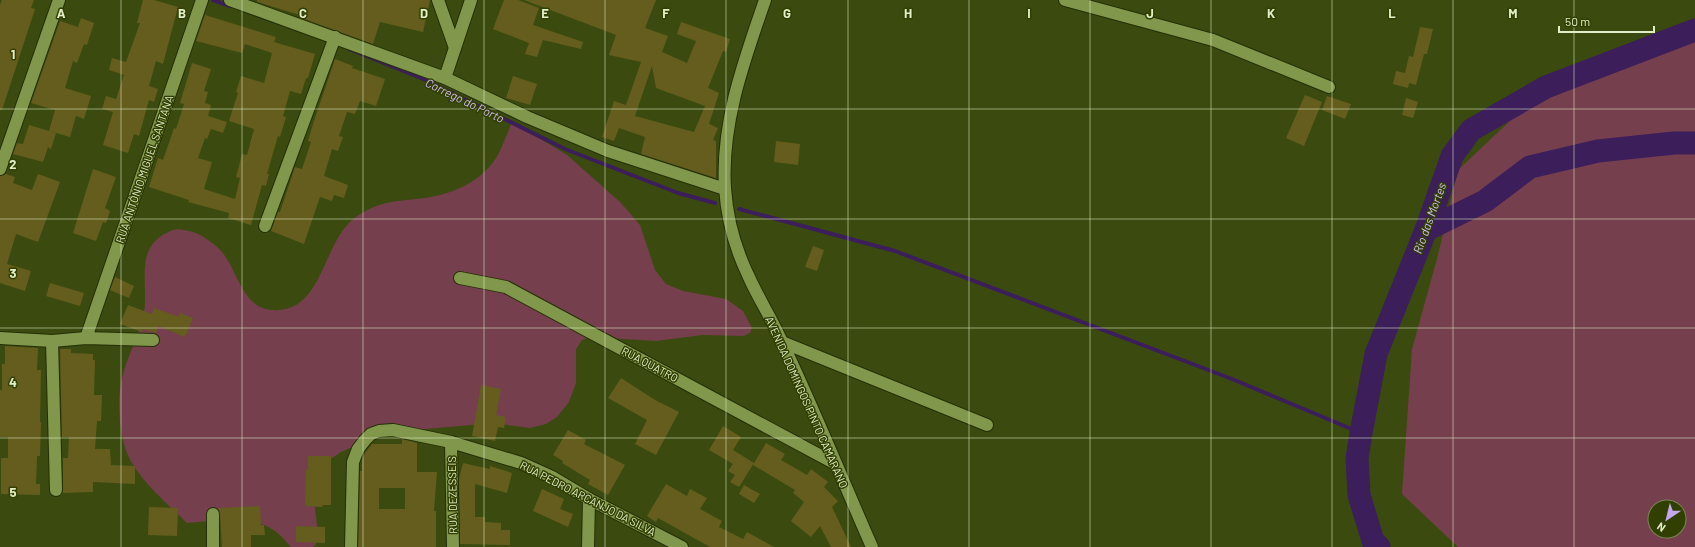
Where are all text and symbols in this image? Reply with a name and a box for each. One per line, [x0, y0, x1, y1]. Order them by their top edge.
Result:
text: A [57, 5, 66, 21]
text: B [178, 5, 186, 21]
text: C [299, 5, 307, 21]
text: D [420, 5, 428, 21]
text: E [541, 5, 549, 21]
text: F [662, 5, 670, 21]
text: G [783, 5, 791, 21]
text: H [904, 5, 912, 21]
text: I [1027, 5, 1031, 21]
text: J [1146, 5, 1154, 21]
text: K [1267, 5, 1275, 21]
text: L [1388, 5, 1396, 21]
text: M [1508, 5, 1518, 21]
scale bar [1559, 8, 1654, 34]
text: 50 m [1565, 14, 1590, 28]
text: 1 [11, 46, 15, 62]
water label: Corrego do Porto [423, 75, 507, 125]
street label: RUA ANTÔNIO MIGUEL SANTANA [113, 93, 176, 245]
text: 2 [9, 156, 17, 172]
water label: Rio das Mortes [1410, 180, 1448, 255]
text: 3 [9, 265, 17, 281]
street label: AVENIDA DOMINGOS PINTO CAMARANO [763, 314, 851, 490]
street label: RUA QUATRO [620, 344, 680, 384]
text: 4 [9, 374, 17, 390]
street label: RUA DEZESSEIS [445, 456, 459, 534]
street label: RUA PEDRO ARCANJO DA SILVA [518, 458, 658, 538]
text: 5 [9, 484, 17, 500]
north arrow [1647, 499, 1687, 539]
text: N [1654, 520, 1668, 535]

